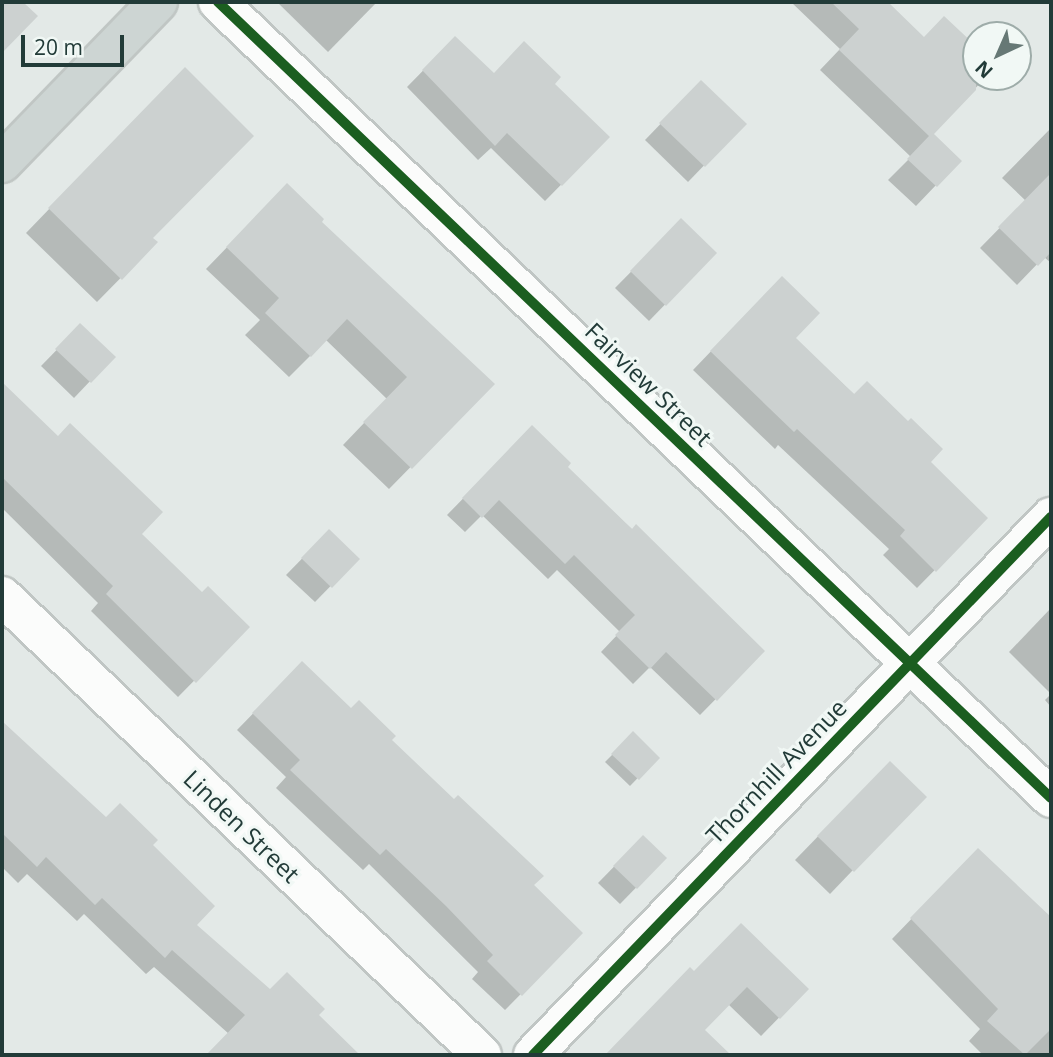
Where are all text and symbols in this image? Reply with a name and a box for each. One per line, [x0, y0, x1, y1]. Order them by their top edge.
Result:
scale bar [24, 21, 128, 65]
north arrow [962, 21, 1032, 91]
text: 20 m [34, 33, 83, 61]
text: N [969, 55, 998, 84]
street label: Fairview Street [580, 316, 718, 452]
street label: Thornhill Avenue [700, 693, 852, 849]
street label: Linden Street [178, 764, 306, 888]

